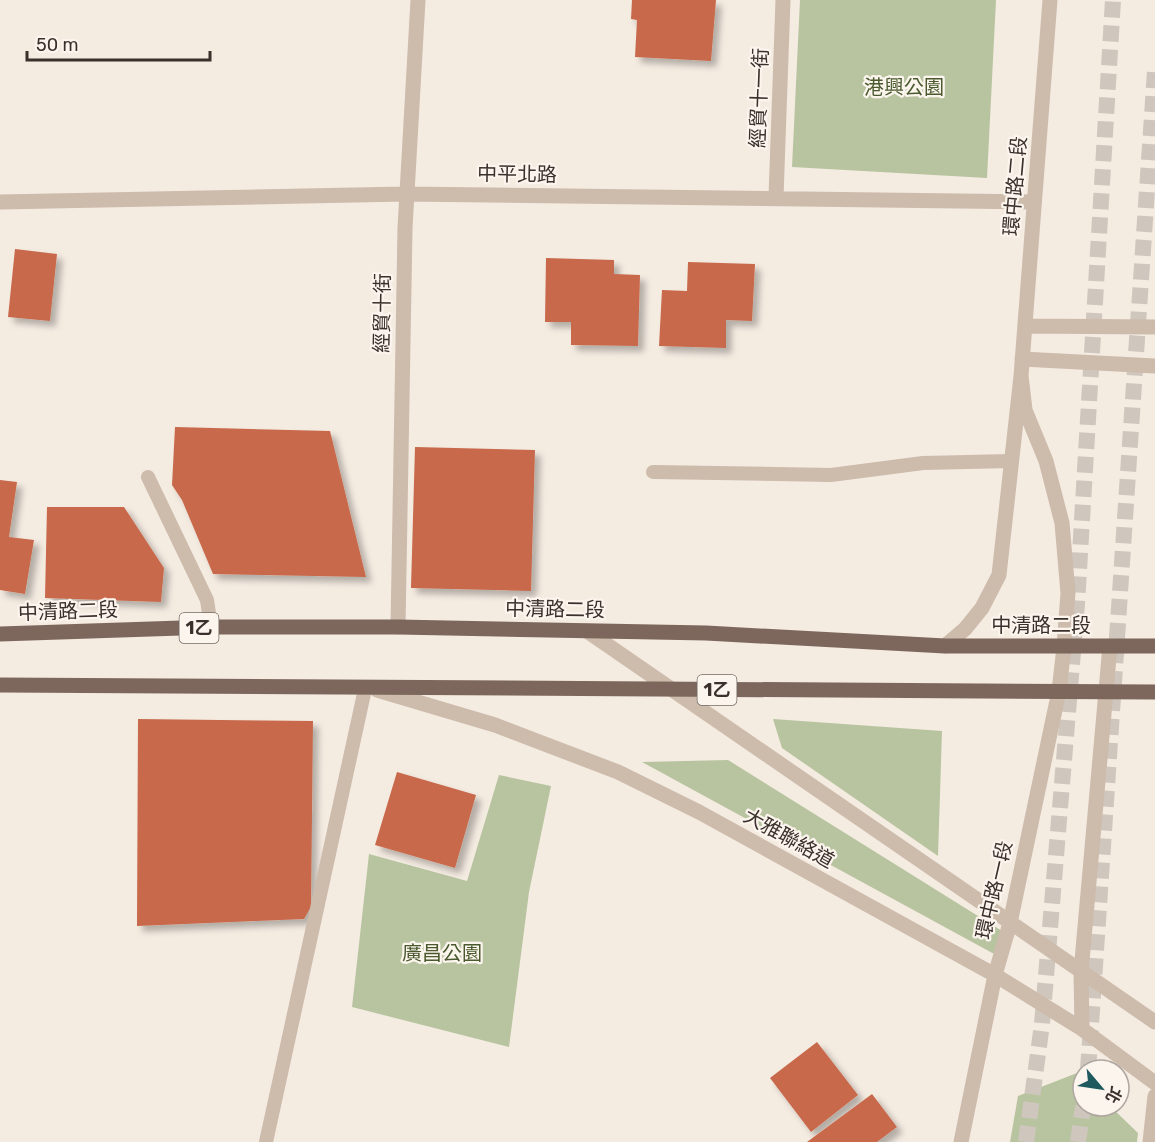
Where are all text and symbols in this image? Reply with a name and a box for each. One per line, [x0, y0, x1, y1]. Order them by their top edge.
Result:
scale bar [27, 24, 210, 62]
text: 50 m [36, 34, 79, 56]
street label: 經貿十一街 [745, 48, 773, 148]
park label: 港興公園 [864, 75, 944, 99]
street label: 環中路二段 [999, 135, 1031, 237]
street label: 中平北路 [477, 161, 557, 187]
street label: 經貿十街 [369, 273, 395, 353]
street label: 中清路二段 [505, 596, 605, 622]
street label: 中清路二段 [18, 597, 118, 625]
road number: 1乙 [180, 613, 218, 643]
street label: 中清路二段 [991, 613, 1091, 637]
road number: 1乙 [698, 675, 736, 705]
street label: 大雅聯絡道 [739, 803, 839, 873]
street label: 環中路一段 [971, 839, 1017, 941]
park label: 廣昌公園 [402, 941, 482, 965]
north arrow [1071, 1058, 1131, 1118]
text: 北 [1101, 1083, 1126, 1107]

